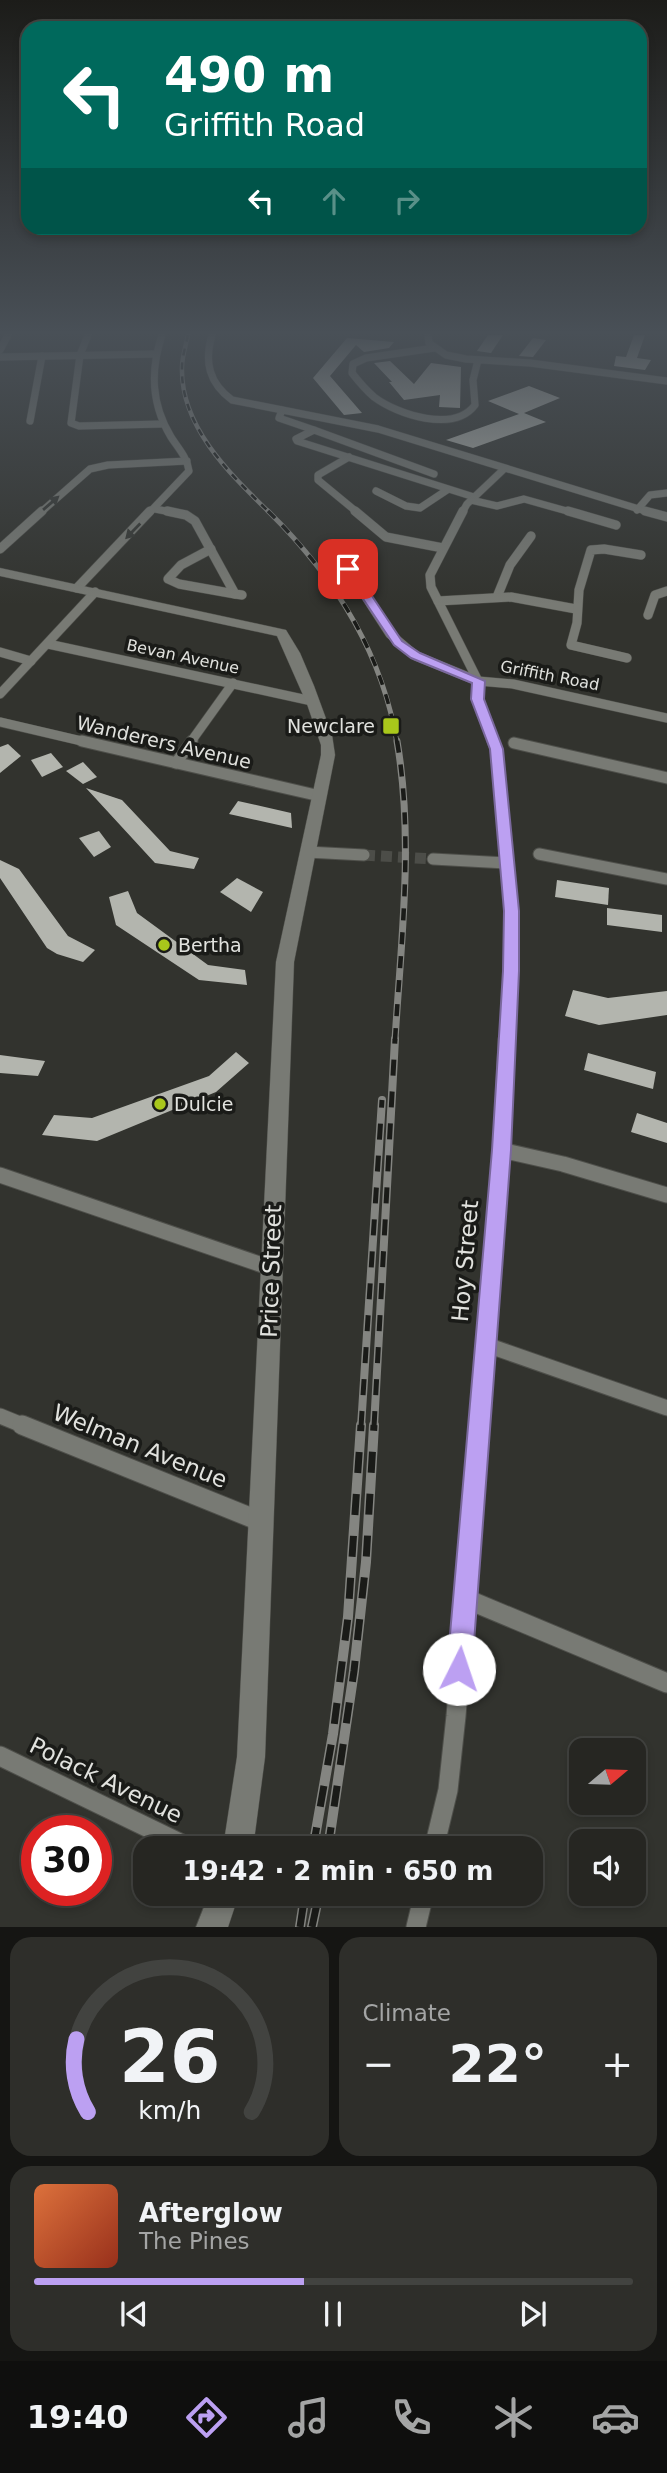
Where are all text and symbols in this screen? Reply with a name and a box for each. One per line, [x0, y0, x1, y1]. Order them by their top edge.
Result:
text: 490 m [164, 47, 334, 104]
icon: left [49, 49, 140, 140]
text: Griffith Road [164, 106, 365, 144]
icon: left [242, 182, 280, 220]
icon: ahead [315, 182, 353, 220]
icon: right [388, 182, 426, 220]
one-way arrow [42, 495, 60, 511]
one-way arrow [126, 522, 142, 539]
pin [318, 539, 378, 599]
icon: arrive [329, 550, 367, 588]
street label: Bevan Avenue [125, 635, 241, 678]
street label: Griffith Road [499, 657, 601, 694]
street label: Wanderers Avenue [75, 711, 253, 773]
place label: Newclare [287, 715, 375, 737]
marker: Newclare [381, 716, 401, 736]
place label: Bertha [178, 934, 242, 956]
marker: Bertha [156, 937, 172, 953]
place label: Dulcie [174, 1093, 233, 1115]
marker: Dulcie [152, 1096, 168, 1112]
street label: Hoy Street [447, 1199, 483, 1323]
street label: Price Street [256, 1204, 286, 1338]
street label: Welman Avenue [49, 1399, 231, 1493]
position arrow [422, 1632, 496, 1706]
street label: Polack Avenue [26, 1732, 186, 1828]
north arrow [569, 1738, 646, 1815]
map controls [569, 1738, 646, 1906]
speed limit sign: 30 [21, 1815, 112, 1906]
button: sound [569, 1829, 646, 1906]
text: 19:42 · 2 min · 650 m [183, 1856, 493, 1886]
text: Climate [363, 2000, 451, 2026]
text: 26 [119, 2015, 220, 2100]
text: 22° [449, 2034, 547, 2094]
text: − [363, 2042, 394, 2086]
text: + [601, 2042, 633, 2086]
text: km/h [138, 2096, 201, 2125]
text: Afterglow [139, 2198, 283, 2228]
text: The Pines [139, 2228, 250, 2254]
icon: previous [115, 2295, 153, 2333]
icon: pause [314, 2295, 352, 2333]
icon: next [514, 2295, 552, 2333]
icon: directions [182, 2393, 231, 2442]
icon: music [284, 2393, 333, 2442]
icon: phone [387, 2393, 436, 2442]
icon: climate [489, 2393, 538, 2442]
icon: car [591, 2393, 640, 2442]
text: 19:40 [27, 2398, 129, 2436]

